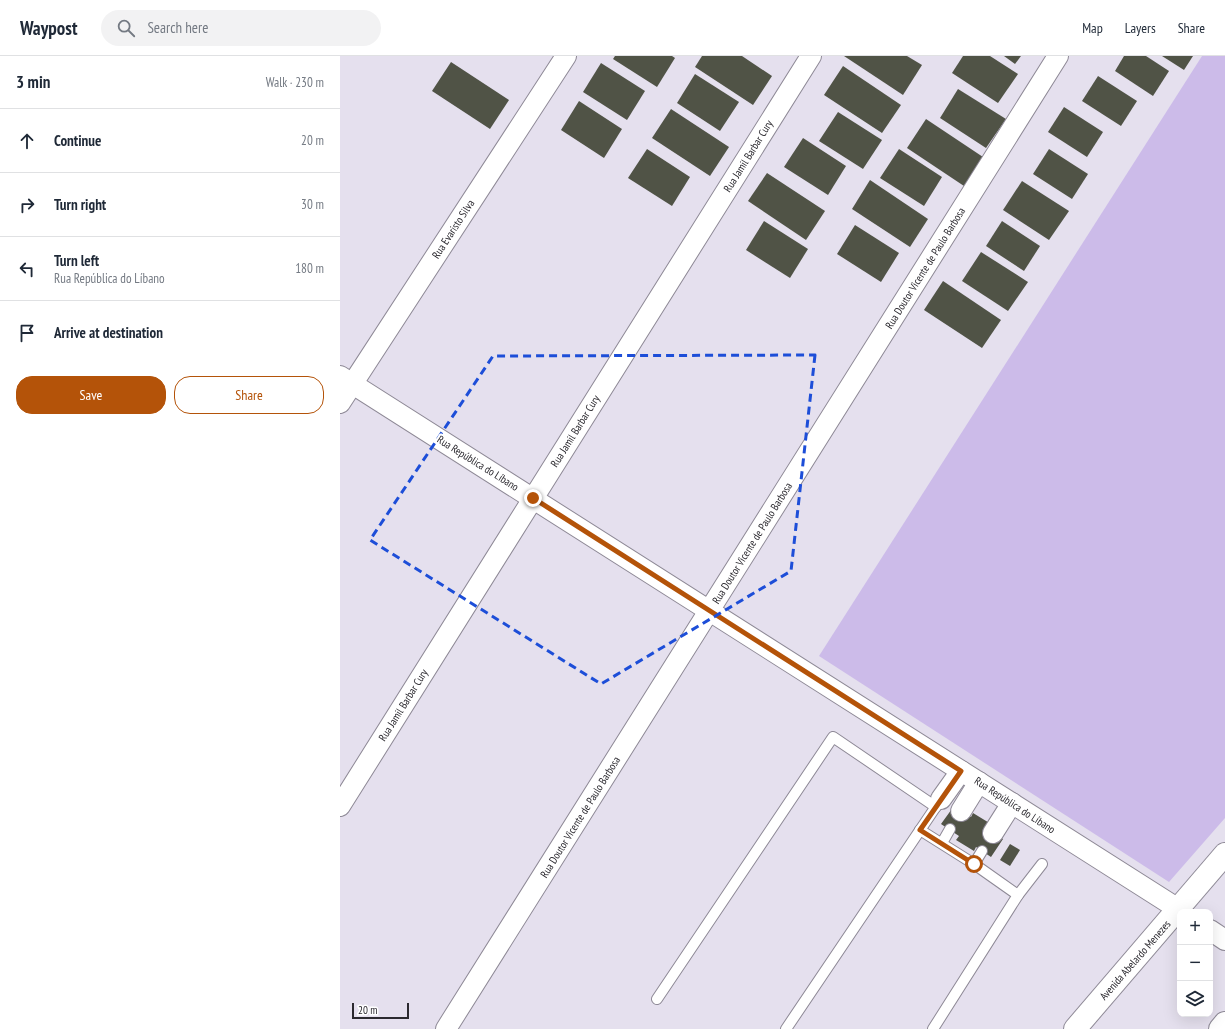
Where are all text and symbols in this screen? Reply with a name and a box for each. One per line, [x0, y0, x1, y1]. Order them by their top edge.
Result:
search box [101, 10, 381, 46]
text: Waypost [20, 16, 77, 40]
icon: search [115, 17, 137, 39]
text: Search here [147, 18, 208, 37]
text: Map [1082, 19, 1103, 37]
text: Layers [1125, 19, 1156, 37]
text: Share [1178, 19, 1205, 37]
text: 3 min [16, 71, 50, 93]
text: Walk · 230 m [266, 74, 324, 91]
street label: Rua Jamil Barbar Cury [720, 117, 776, 195]
icon: ahead [16, 130, 38, 152]
text: Continue [54, 131, 101, 150]
text: 20 m [301, 132, 324, 149]
icon: right [16, 194, 38, 216]
text: Turn right [54, 195, 106, 214]
text: 30 m [301, 196, 324, 213]
street label: Rua Evaristo Silva [429, 197, 477, 261]
street label: Rua Doutor Vicente de Paulo Barbosa [882, 205, 968, 331]
text: Turn left [54, 251, 99, 270]
icon: left [16, 258, 38, 280]
text: 180 m [295, 260, 324, 277]
text: Rua República do Líbano [54, 270, 165, 287]
icon: arrive [16, 322, 38, 344]
text: Arrive at destination [54, 323, 163, 342]
button: Save [16, 376, 166, 414]
button: Share [174, 376, 324, 414]
street label: Rua Jamil Barbar Cury [547, 392, 603, 470]
street label: Rua República do Líbano [435, 432, 522, 494]
street label: Rua Doutor Vicente de Paulo Barbosa [709, 480, 795, 606]
route end [524, 489, 542, 507]
street label: Rua Jamil Barbar Cury [375, 666, 431, 744]
street label: Rua Doutor Vicente de Paulo Barbosa [537, 754, 623, 880]
street label: Rua República do Líbano [972, 774, 1058, 837]
route start [965, 855, 983, 873]
map controls [1177, 909, 1213, 1017]
button: + [1177, 909, 1213, 945]
street label: Avenida Abelardo Menezes [1096, 917, 1174, 1003]
button: − [1177, 945, 1213, 981]
button: layers [1177, 981, 1213, 1017]
scale bar [352, 1001, 409, 1020]
text: 20 m [358, 1003, 377, 1017]

